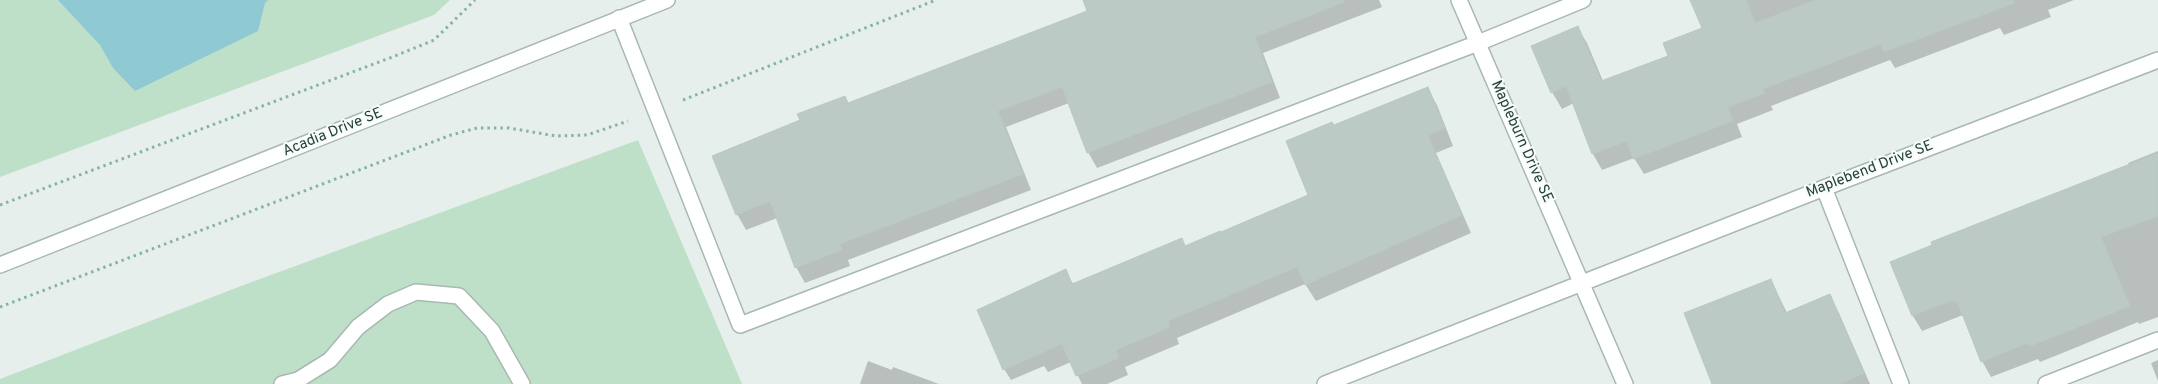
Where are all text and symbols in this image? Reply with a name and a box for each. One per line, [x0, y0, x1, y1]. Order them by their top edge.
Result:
street label: Mapleburn Drive SE [1486, 78, 1556, 206]
street label: Acadia Drive SE [280, 105, 386, 161]
street label: Maplebend Drive SE [1804, 137, 1936, 203]

